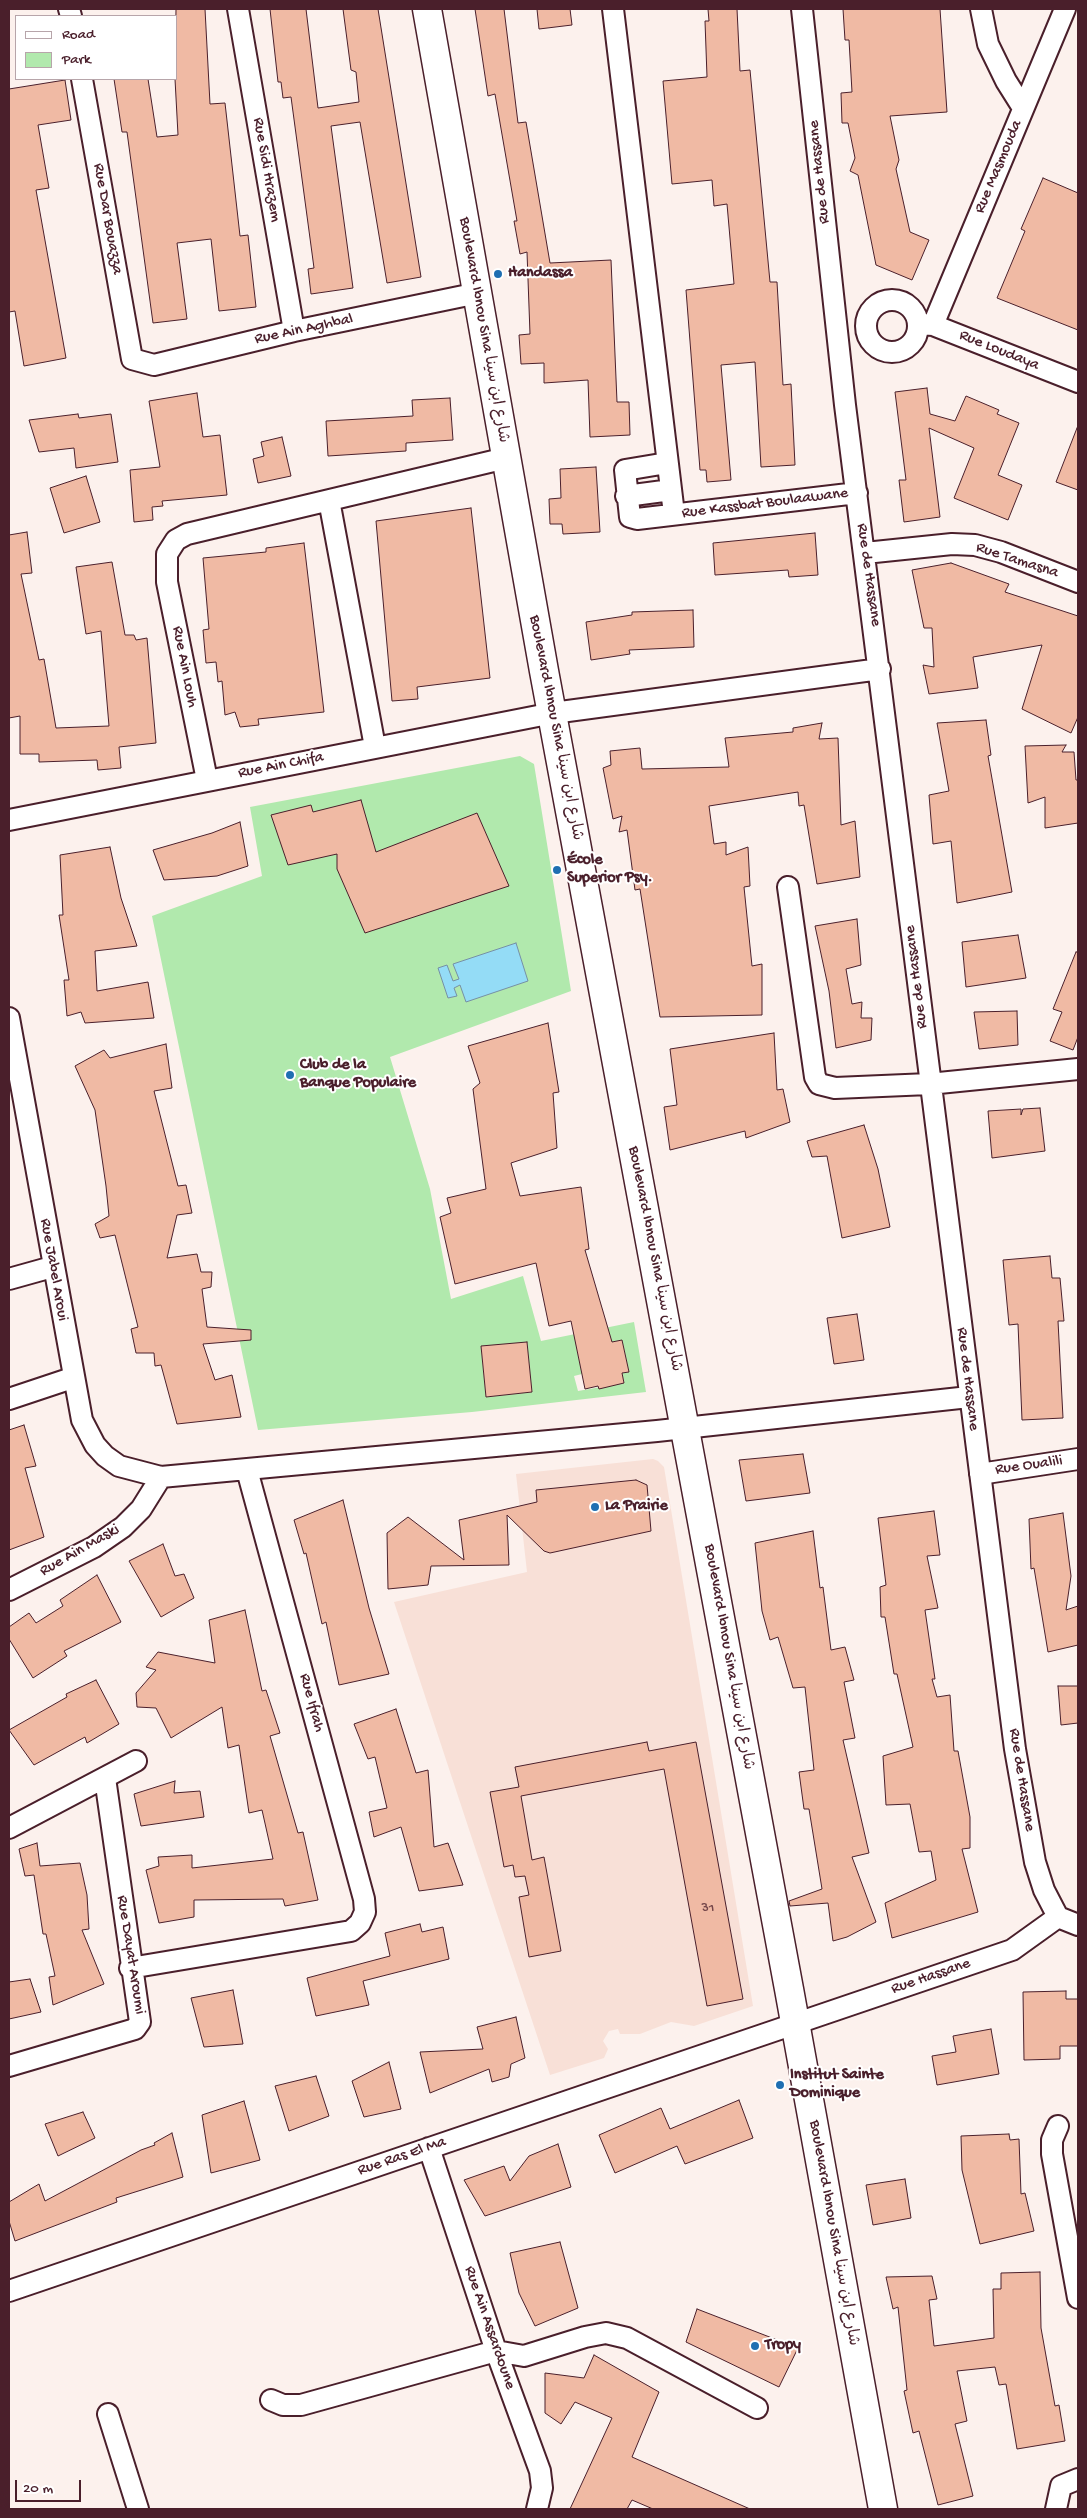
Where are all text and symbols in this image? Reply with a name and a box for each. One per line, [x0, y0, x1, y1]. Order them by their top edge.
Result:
legend [15, 15, 178, 80]
text: Road [62, 26, 95, 44]
text: Park [62, 51, 91, 69]
street label: Rue Sidi Hrazem [247, 116, 285, 224]
street label: Rue Masmouda [971, 118, 1027, 216]
street label: Rue de Hassane [805, 119, 835, 225]
street label: Rue Dar Bouazza [88, 162, 126, 276]
street label: Boulevard Ibnou Sina شارع ابن سينا [454, 216, 512, 444]
place label: Handassa [508, 264, 573, 284]
marker: Handassa [492, 268, 504, 280]
street label: Rue Ain Aghbal [253, 310, 355, 350]
street label: Rue Loudaya [956, 326, 1042, 376]
street label: Rue Kassbat Boulaawane [681, 484, 849, 524]
street label: Rue de Hassane [851, 522, 885, 628]
street label: Rue Tamasna [973, 539, 1061, 583]
street label: Boulevard Ibnou Sina شارع ابن سينا [524, 614, 586, 842]
street label: Rue Ain Louh [167, 625, 201, 709]
street label: Rue Ain Chifa [237, 748, 325, 784]
place label: École Superior Psy. [567, 851, 653, 889]
marker: École Superior Psy. [551, 864, 563, 876]
street label: Rue de Hassane [901, 924, 933, 1030]
place label: Club de la Banque Populaire [300, 1056, 416, 1094]
marker: Club de la Banque Populaire [284, 1069, 296, 1081]
street label: Boulevard Ibnou Sina شارع ابن سينا [623, 1145, 685, 1373]
street label: Rue Jabel Aroui [35, 1217, 71, 1323]
street label: Rue de Hassane [951, 1326, 983, 1432]
street label: Rue Oualili [994, 1452, 1064, 1480]
place label: La Prairie [605, 1497, 668, 1517]
marker: La Prairie [589, 1501, 601, 1513]
street label: Rue Ain Maski [37, 1521, 123, 1581]
street label: Boulevard Ibnou Sina شارع ابن سينا [699, 1543, 757, 1771]
street label: Rue Ifrah [294, 1672, 328, 1734]
street label: Rue de Hassane [1003, 1727, 1039, 1833]
street label: Rue Dayat Aroumi [111, 1894, 149, 2016]
house number: 31 [702, 1901, 714, 1917]
street label: Rue Hassane [889, 1954, 973, 2000]
place label: Institut Sainte Dominique [790, 2066, 884, 2104]
marker: Institut Sainte Dominique [774, 2079, 786, 2091]
street label: Boulevard Ibnou Sina شارع ابن سينا [804, 2119, 862, 2347]
street label: Rue Ras El Ma [355, 2133, 449, 2181]
street label: Rue Ain Assardoune [459, 2264, 519, 2392]
place label: Tropy [765, 2336, 801, 2356]
marker: Tropy [749, 2340, 761, 2352]
scale bar [18, 2470, 84, 2502]
text: 20 m [23, 2480, 53, 2498]

